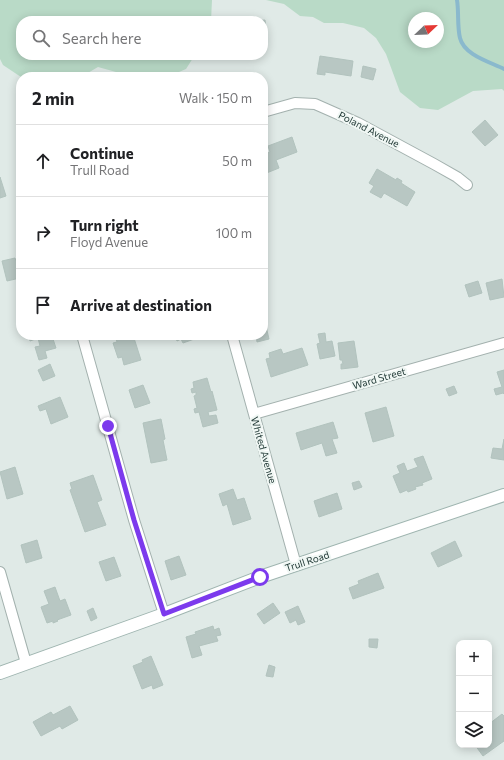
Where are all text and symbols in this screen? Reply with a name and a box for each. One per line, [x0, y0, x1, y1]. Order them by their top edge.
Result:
north arrow [408, 12, 444, 48]
search box [16, 16, 268, 60]
icon: search [30, 27, 52, 49]
text: Search here [62, 29, 141, 47]
text: 2 min [32, 88, 74, 109]
text: Walk · 150 m [179, 90, 252, 106]
street label: Poland Avenue [337, 109, 401, 149]
text: Continue [70, 144, 134, 162]
icon: ahead [32, 150, 54, 172]
text: 50 m [222, 153, 252, 169]
text: Trull Road [70, 162, 129, 178]
text: Turn right [70, 216, 139, 234]
icon: right [32, 222, 54, 244]
text: 100 m [216, 225, 252, 241]
text: Floyd Avenue [70, 234, 148, 250]
icon: arrive [32, 294, 54, 316]
text: Arrive at destination [70, 296, 212, 314]
street label: Ward Street [351, 365, 407, 391]
street label: Whited Avenue [249, 415, 279, 485]
route end [99, 417, 117, 435]
street label: Trull Road [284, 548, 331, 574]
route start [251, 568, 269, 586]
map controls [456, 640, 492, 748]
button: + [456, 640, 492, 676]
button: − [456, 676, 492, 712]
button: layers [456, 712, 492, 748]

